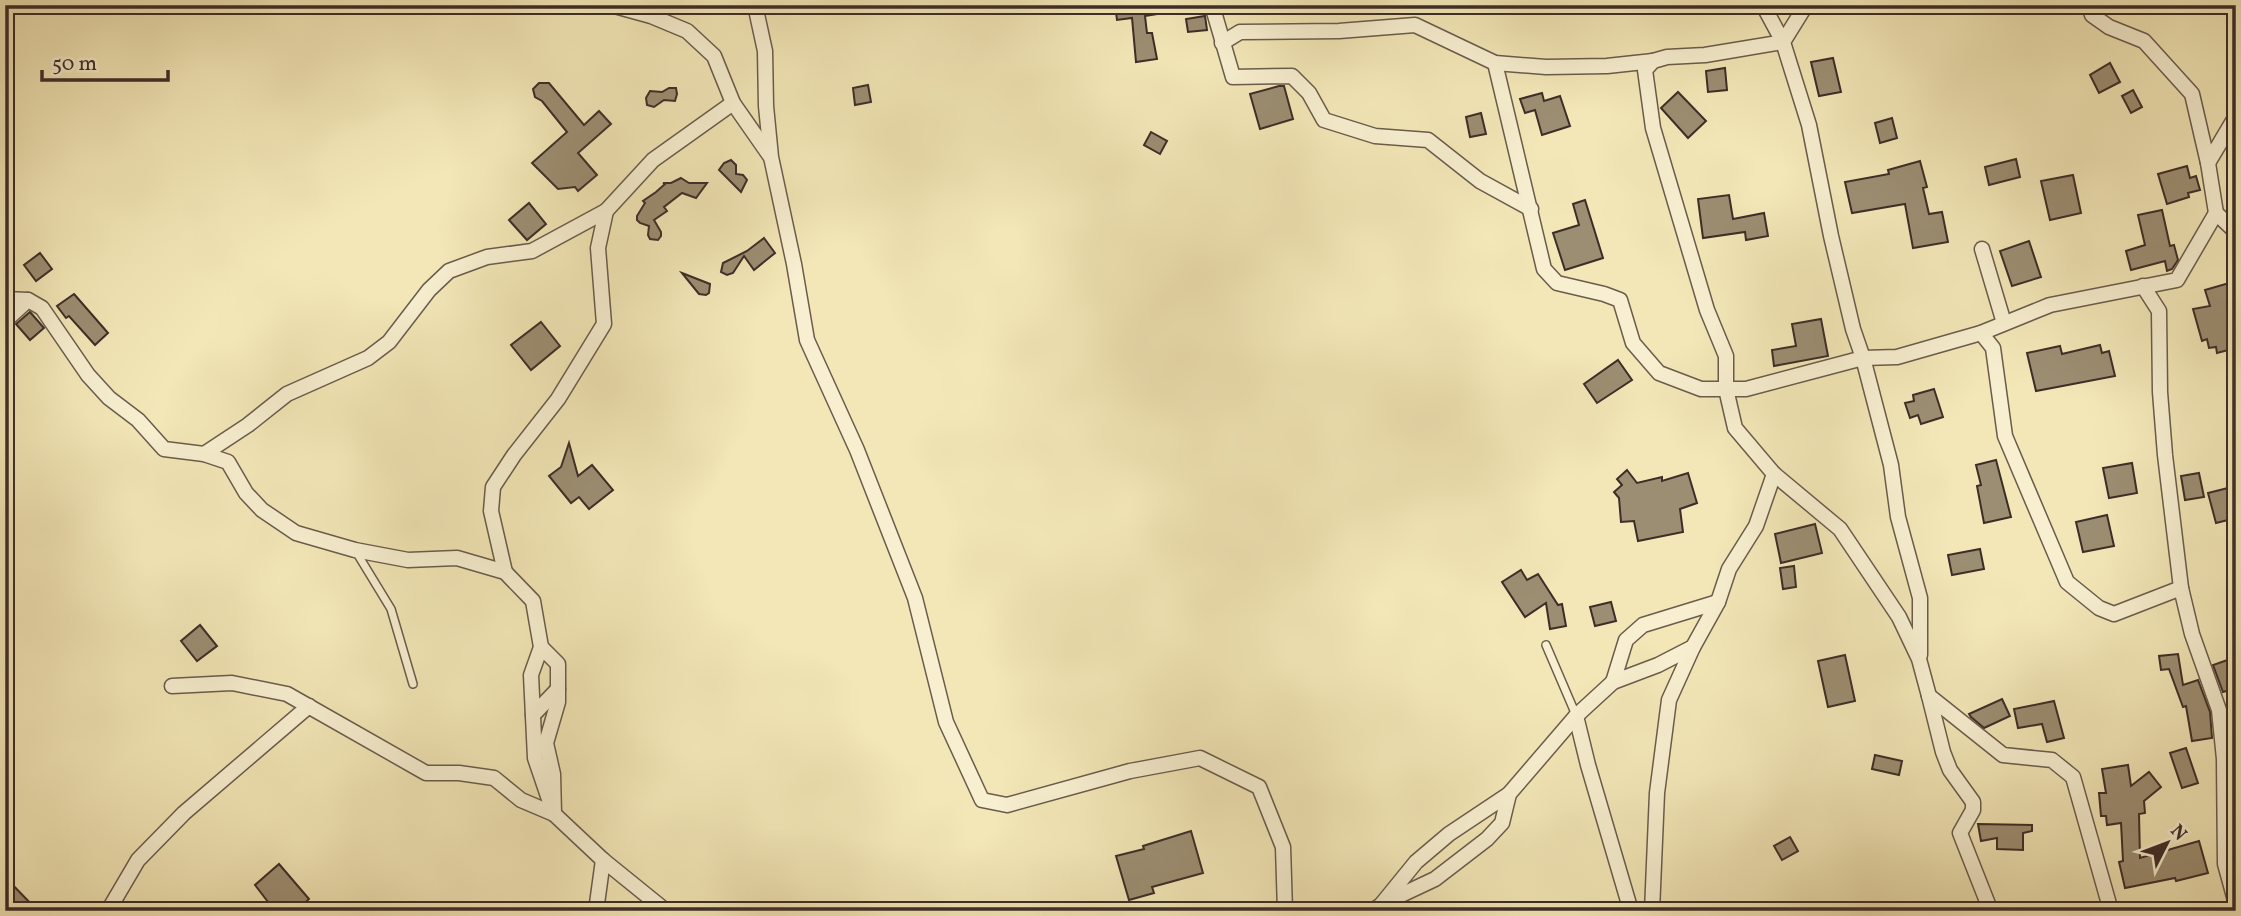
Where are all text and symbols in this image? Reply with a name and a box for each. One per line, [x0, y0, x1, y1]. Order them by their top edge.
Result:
scale bar [42, 38, 168, 82]
text: 50 m [52, 50, 97, 79]
north arrow [2132, 808, 2202, 878]
text: N [2164, 819, 2193, 847]

